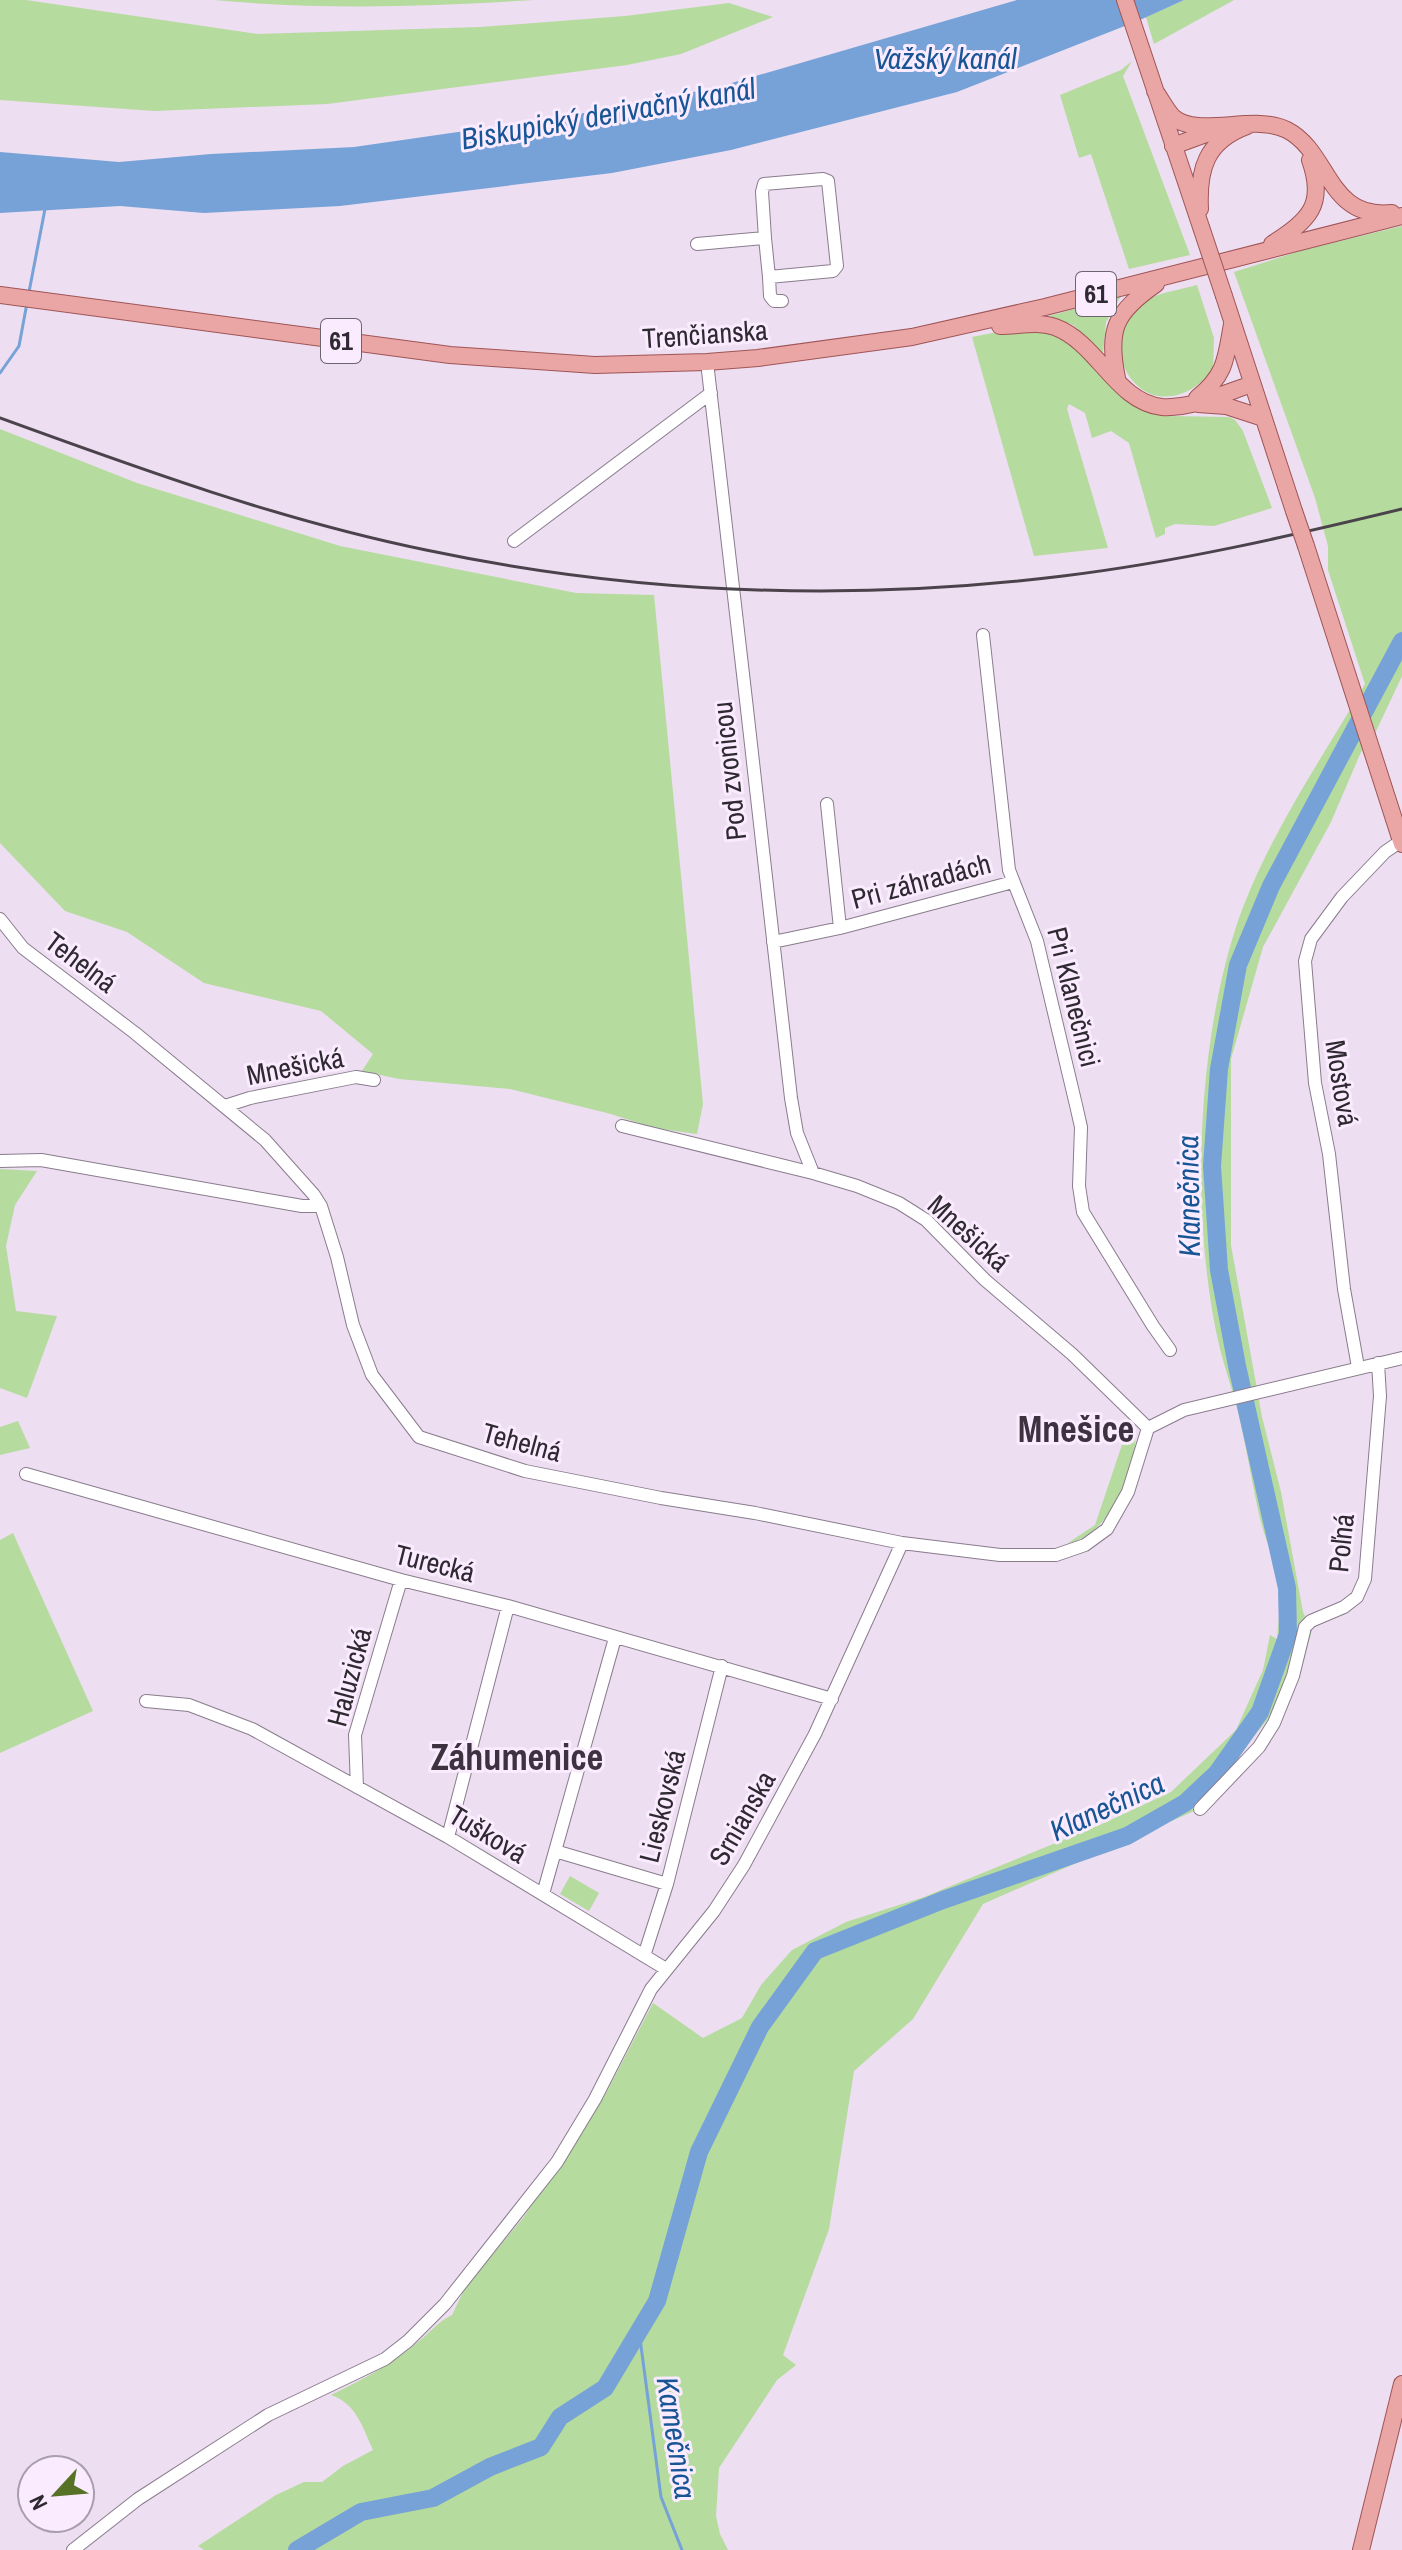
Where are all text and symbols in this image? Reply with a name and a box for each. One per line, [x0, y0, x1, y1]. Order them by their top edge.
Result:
water label: Važský kanál [874, 38, 1017, 78]
water label: Biskupický derivačný kanál [458, 67, 759, 159]
road number: 61 [1076, 272, 1116, 316]
street label: Trenčianska [641, 311, 769, 357]
road number: 61 [321, 319, 361, 363]
street label: Pod zvonicou [703, 700, 755, 842]
street label: Pri záhradách [847, 844, 995, 918]
street label: Tehelná [37, 923, 125, 1002]
street label: Pri Klanečnici [1038, 923, 1110, 1071]
street label: Mostová [1316, 1037, 1368, 1129]
street label: Mnešická [243, 1038, 347, 1094]
water label: Klanečnica [1167, 1135, 1209, 1257]
street label: Mnešická [920, 1186, 1018, 1280]
district label: Mnešice [1018, 1405, 1134, 1453]
street label: Tehelná [478, 1413, 566, 1471]
street label: Poľná [1319, 1512, 1363, 1574]
street label: Turecká [391, 1535, 479, 1591]
street label: Haluzická [318, 1623, 380, 1731]
district label: Záhumenice [431, 1733, 603, 1781]
street label: Lieskovská [630, 1745, 694, 1866]
water label: Klanečnica [1043, 1762, 1170, 1850]
street label: Srnianska [700, 1764, 784, 1872]
street label: Tušková [442, 1796, 534, 1872]
water label: Kamečnica [648, 2374, 706, 2502]
north arrow [16, 2454, 96, 2534]
text: N [22, 2490, 54, 2515]

